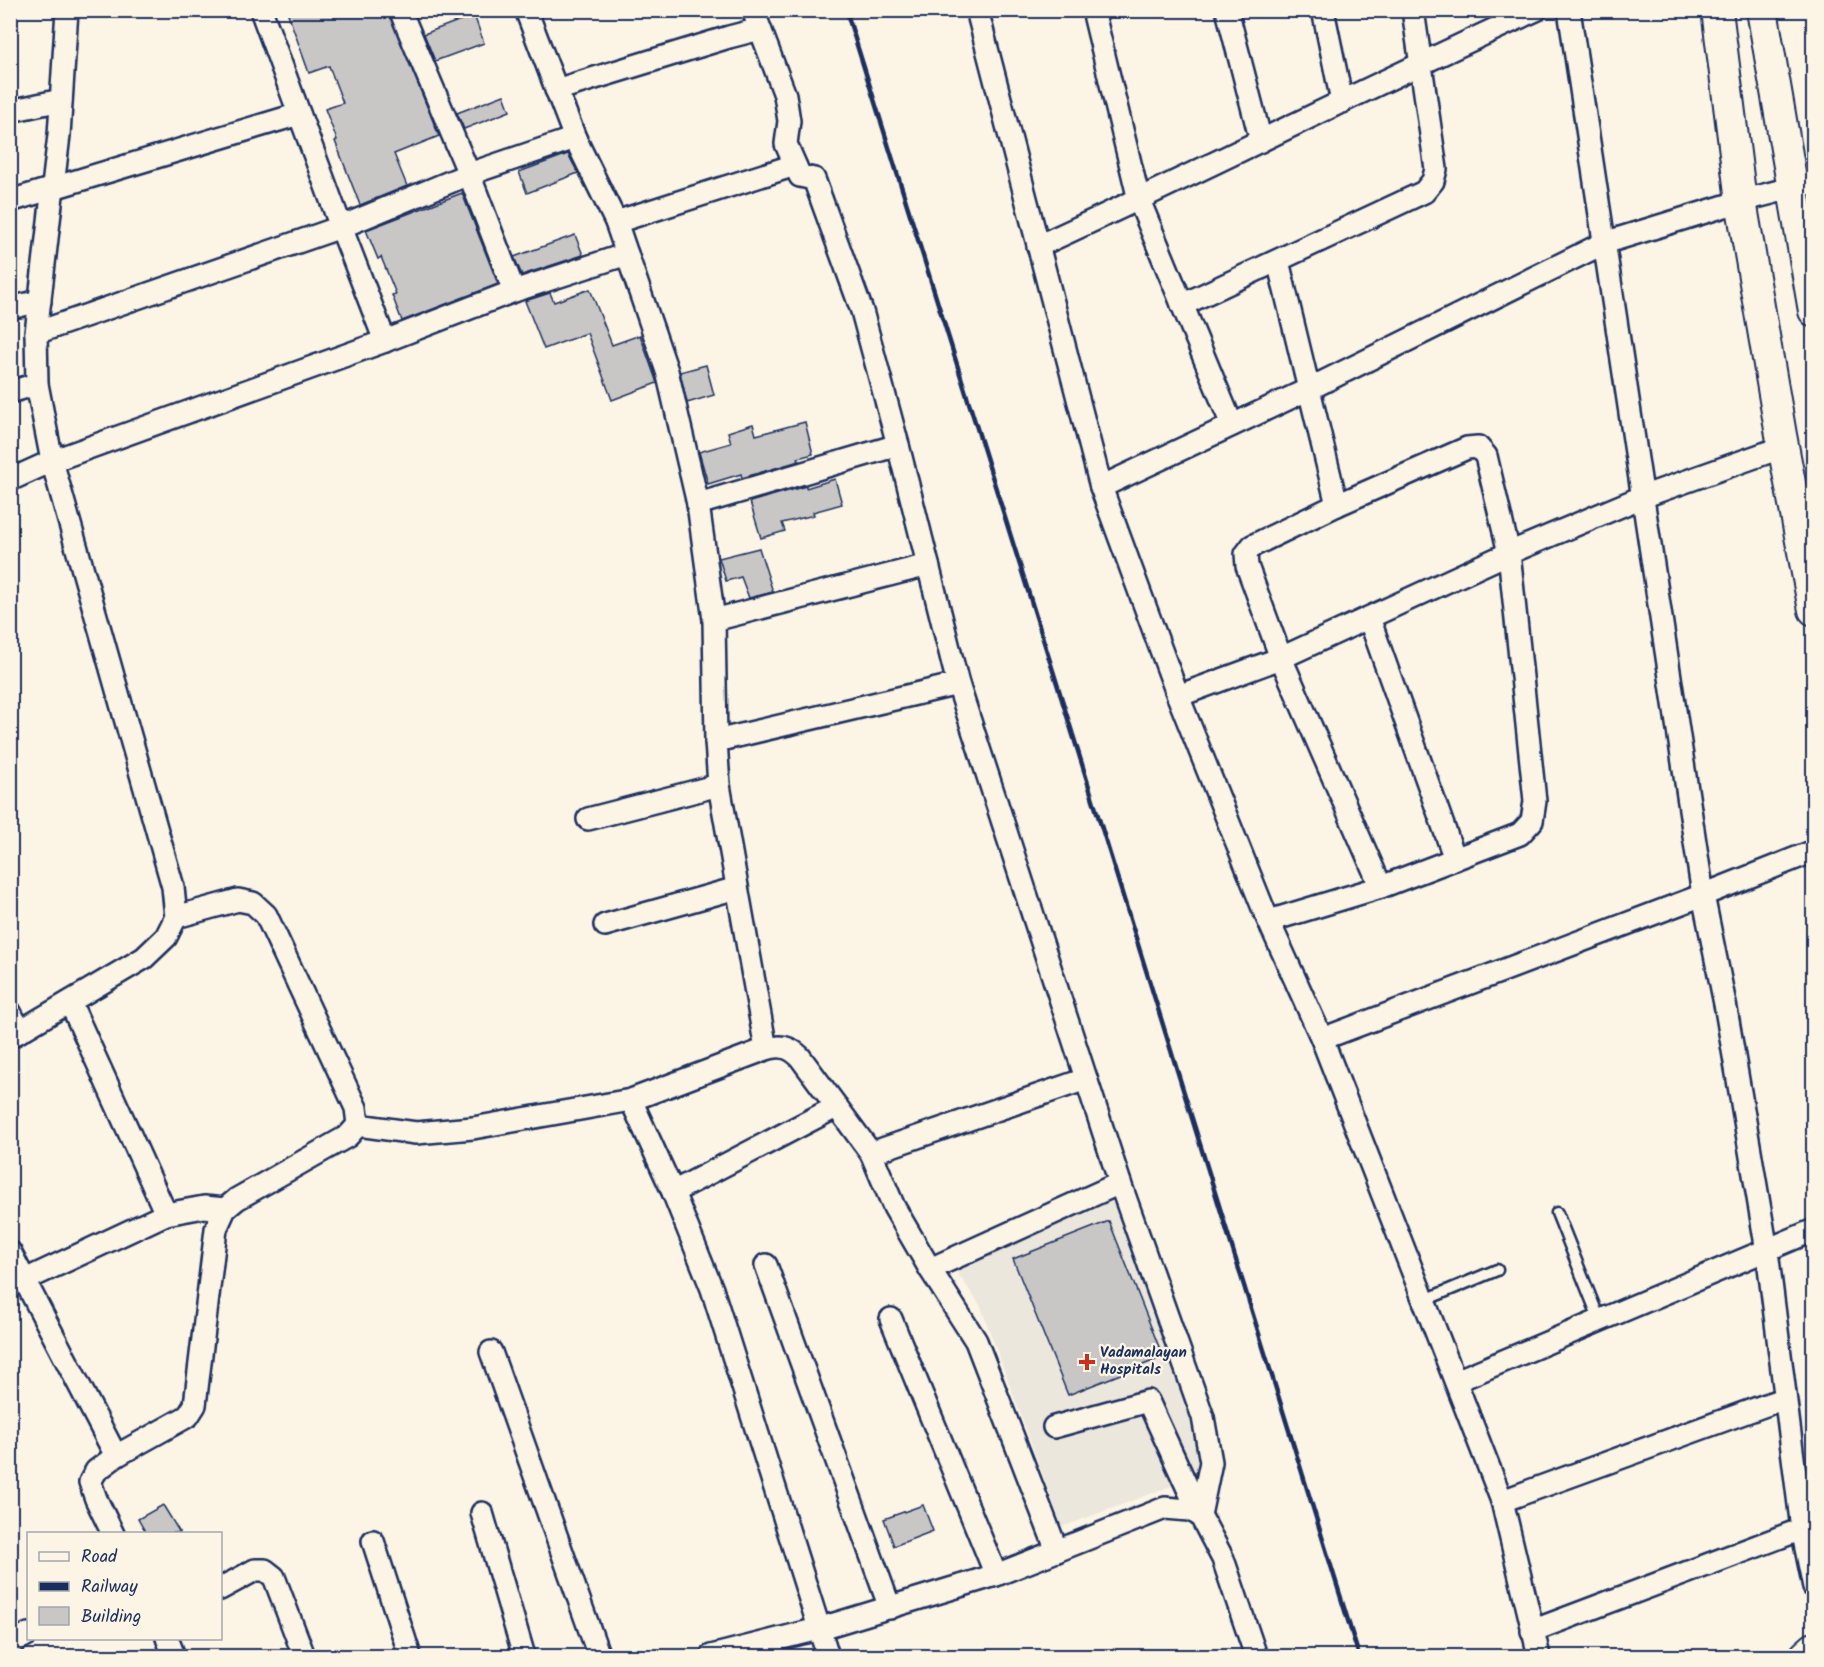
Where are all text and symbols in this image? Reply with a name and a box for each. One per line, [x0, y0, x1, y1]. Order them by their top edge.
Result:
place label: Vadamalayan Hospitals [1100, 1341, 1187, 1382]
marker: Vadamalayan Hospitals [1078, 1353, 1096, 1371]
legend [27, 1532, 222, 1640]
text: Road [81, 1543, 118, 1572]
text: Railway [81, 1573, 138, 1602]
text: Building [81, 1603, 141, 1632]

